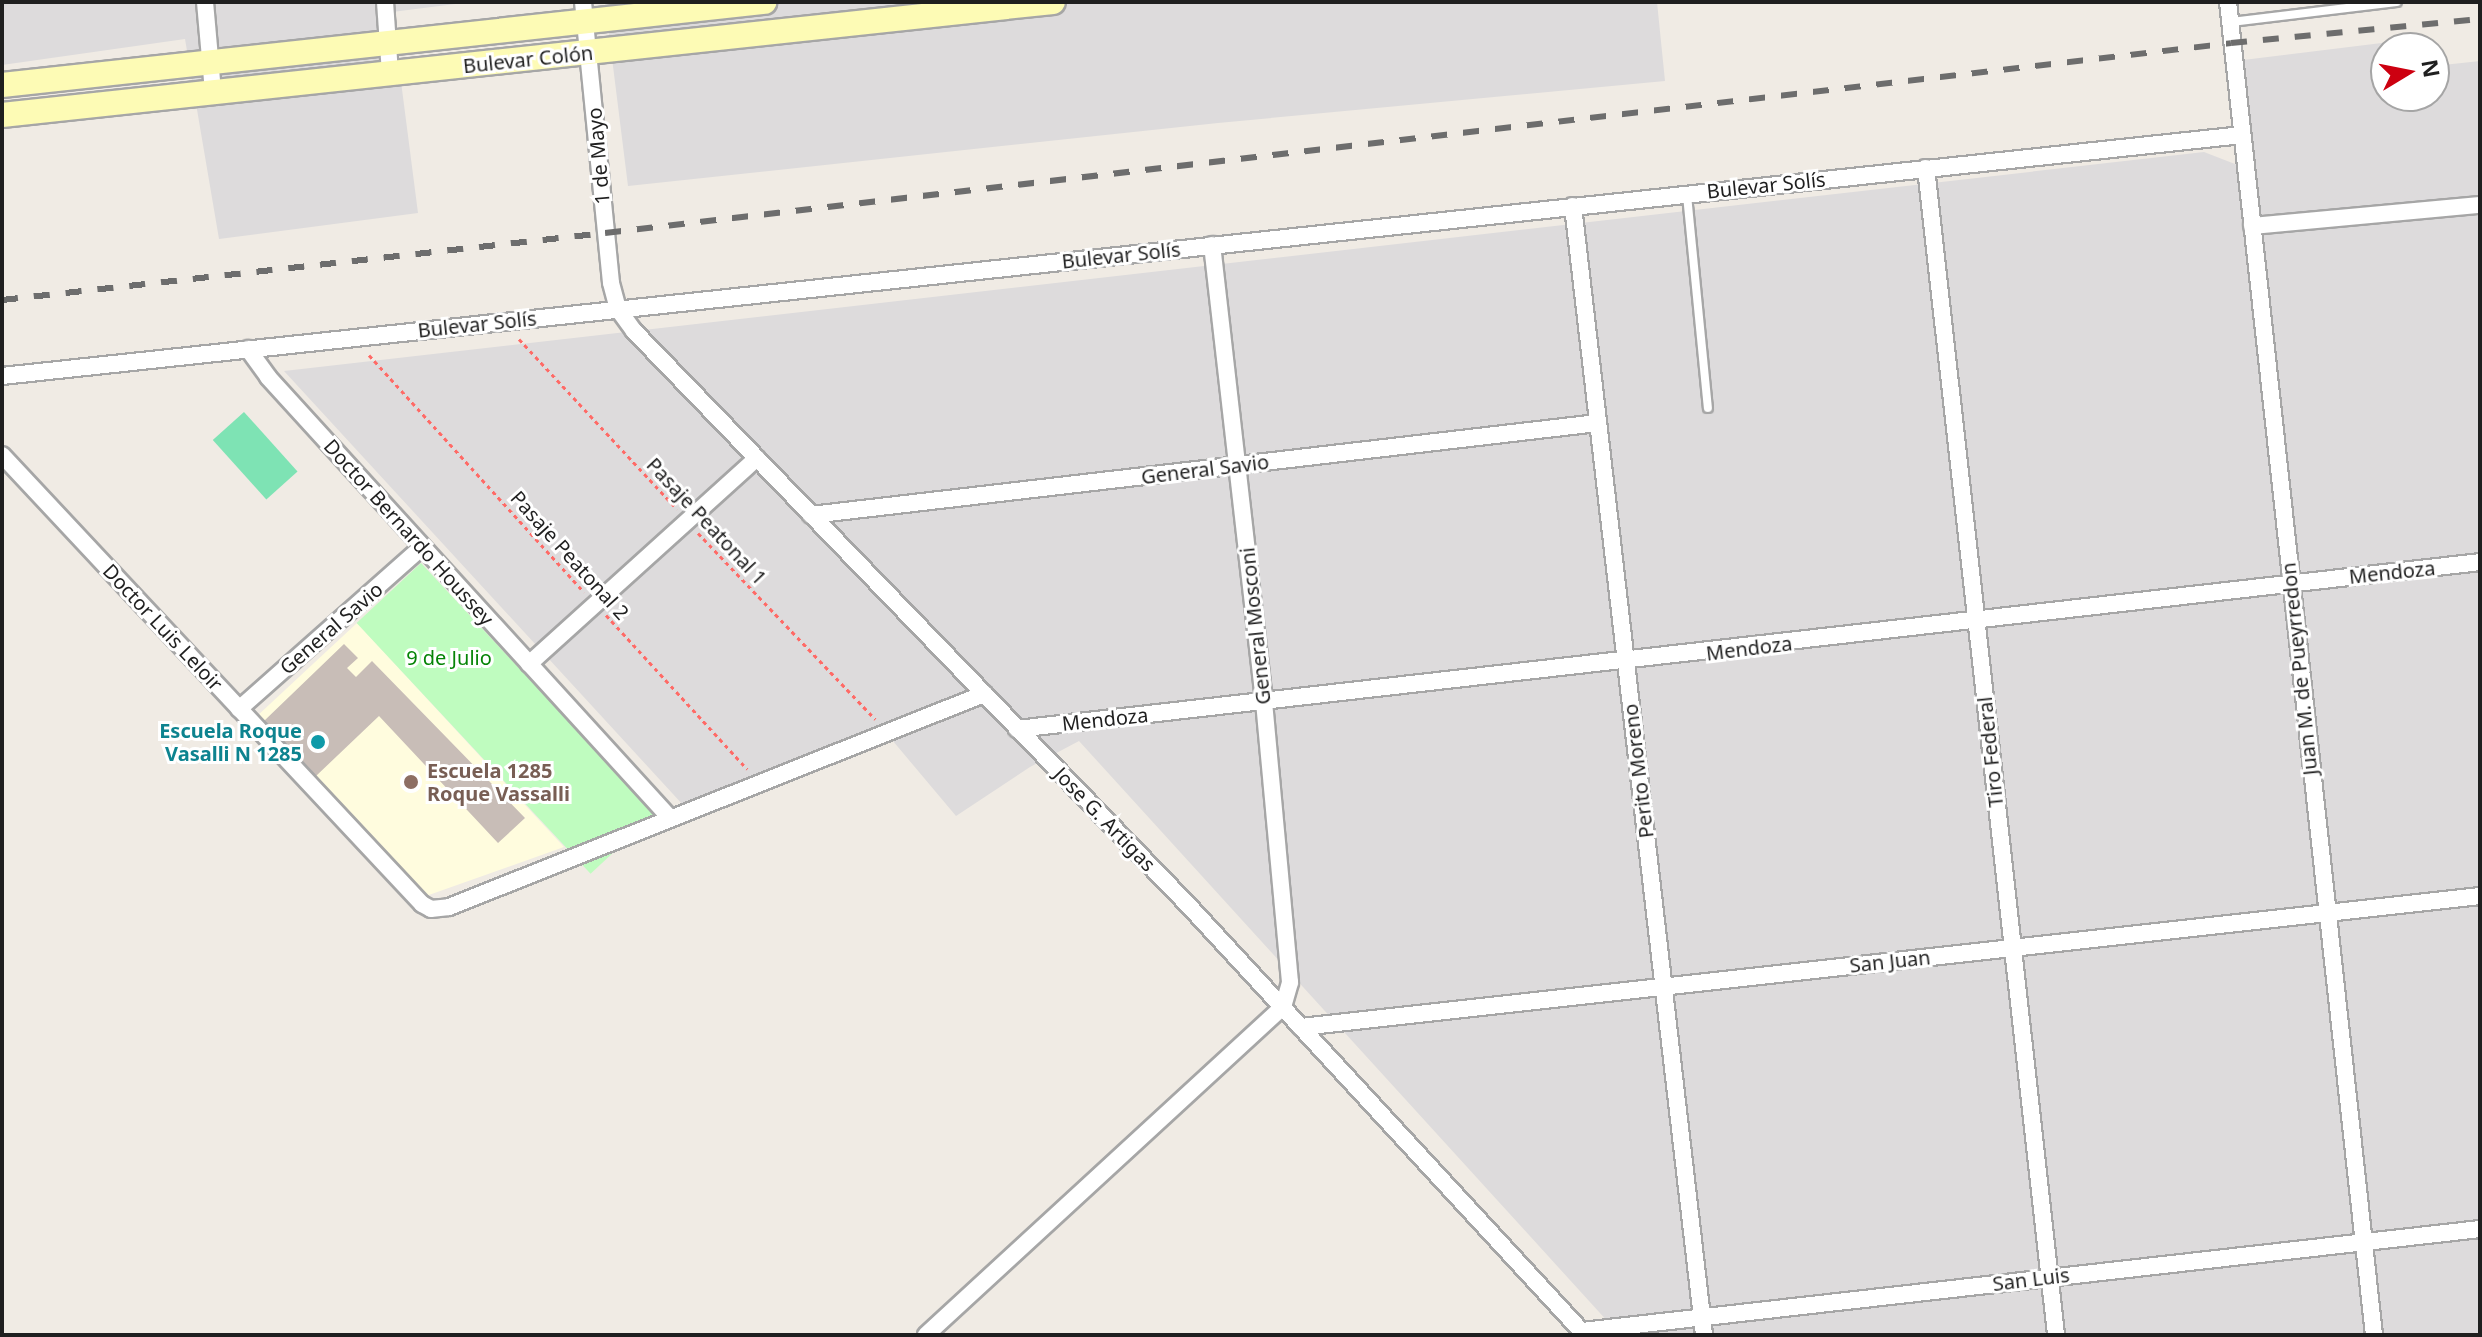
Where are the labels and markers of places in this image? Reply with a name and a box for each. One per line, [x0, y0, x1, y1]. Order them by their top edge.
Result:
place label: Escuela Roque Vasalli N 1285 [159, 718, 302, 765]
marker: Escuela Roque Vasalli N 1285 [309, 733, 327, 751]
place label: Escuela 1285 Roque Vassalli [427, 758, 570, 805]
marker: Escuela 1285 Roque Vassalli [402, 773, 420, 791]

